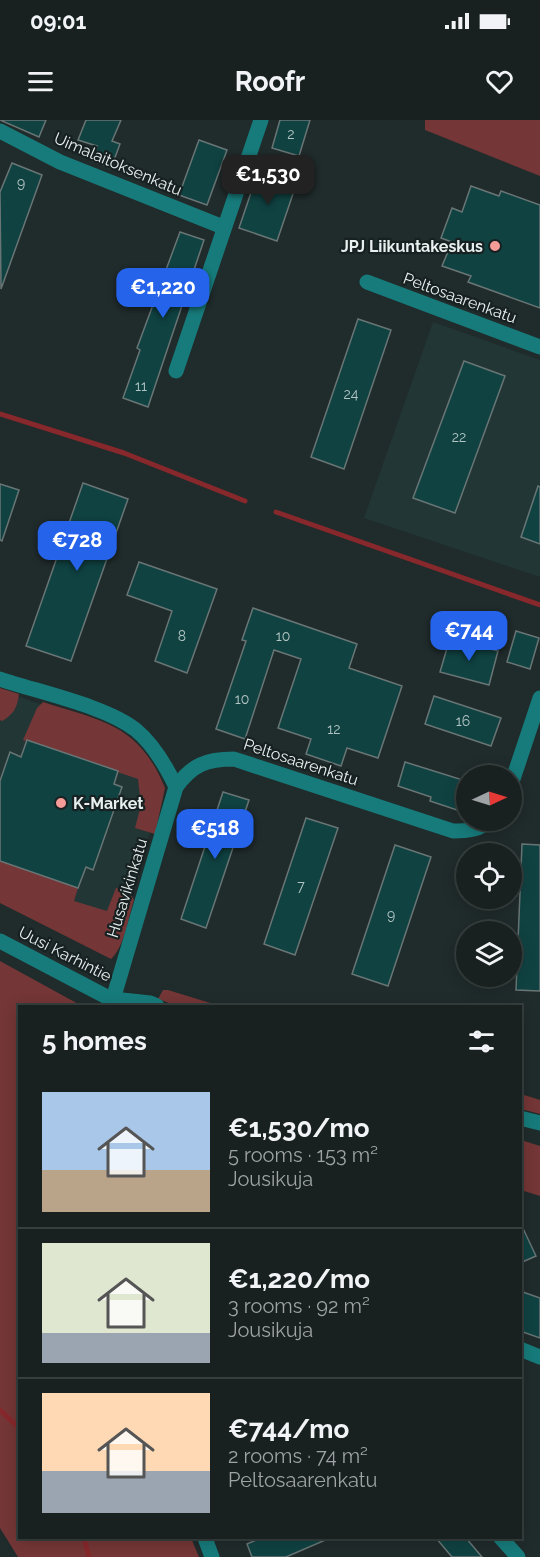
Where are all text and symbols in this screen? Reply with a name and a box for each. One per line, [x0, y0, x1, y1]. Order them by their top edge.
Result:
text: 09:01 [30, 8, 86, 34]
icon: menu [24, 65, 57, 98]
icon: heart [483, 65, 516, 98]
text: Roofr [235, 66, 305, 97]
house number: 2 [287, 126, 295, 142]
street label: Uimalaitoksenkatu [51, 128, 185, 200]
pin: €1,530 [219, 155, 317, 206]
text: €1,530 [236, 162, 301, 186]
house number: 9 [17, 175, 25, 191]
place label: JPJ Liikuntakeskus [341, 237, 483, 256]
marker: JPJ Liikuntakeskus [488, 239, 502, 253]
pin: €1,220 [114, 268, 212, 319]
street label: Peltosaarenkatu [401, 269, 519, 327]
text: €1,220 [130, 275, 196, 299]
house number: 11 [135, 378, 147, 394]
house number: 24 [344, 386, 359, 402]
house number: 22 [452, 429, 466, 445]
pin: €728 [41, 521, 113, 572]
text: €728 [52, 528, 102, 552]
pin: €744 [433, 611, 505, 662]
text: €744 [444, 618, 494, 642]
house number: 8 [178, 628, 186, 644]
house number: 10 [276, 628, 290, 644]
house number: 10 [235, 691, 249, 707]
house number: 16 [456, 713, 470, 729]
house number: 12 [327, 721, 341, 737]
street label: Peltosaarenkatu [241, 735, 361, 789]
north arrow [456, 765, 522, 831]
map controls [456, 765, 522, 987]
place label: K-Market [73, 794, 143, 813]
marker: K-Market [54, 796, 68, 810]
pin: €518 [179, 809, 251, 860]
text: €518 [191, 816, 240, 840]
street label: Husavikinkatu [103, 836, 151, 940]
button: locate [456, 843, 522, 909]
house number: 7 [297, 878, 305, 894]
house number: 9 [387, 907, 395, 923]
button: layers [456, 921, 522, 987]
street label: Uusi Karhintie [15, 922, 115, 986]
icon: filters [465, 1025, 498, 1058]
text: 5 homes [42, 1026, 147, 1056]
text: €1,530/mo [228, 1113, 370, 1143]
icon: home [90, 1116, 162, 1188]
text: 5 rooms · 153 m² [228, 1143, 378, 1167]
text: Jousikuja [228, 1167, 313, 1191]
text: €1,220/mo [228, 1264, 370, 1294]
icon: home [90, 1267, 162, 1339]
text: 3 rooms · 92 m² [228, 1294, 370, 1318]
text: Jousikuja [228, 1318, 313, 1342]
text: €744/mo [228, 1414, 349, 1444]
icon: home [90, 1417, 162, 1489]
text: 2 rooms · 74 m² [228, 1444, 368, 1468]
text: Peltosaarenkatu [228, 1468, 377, 1492]

